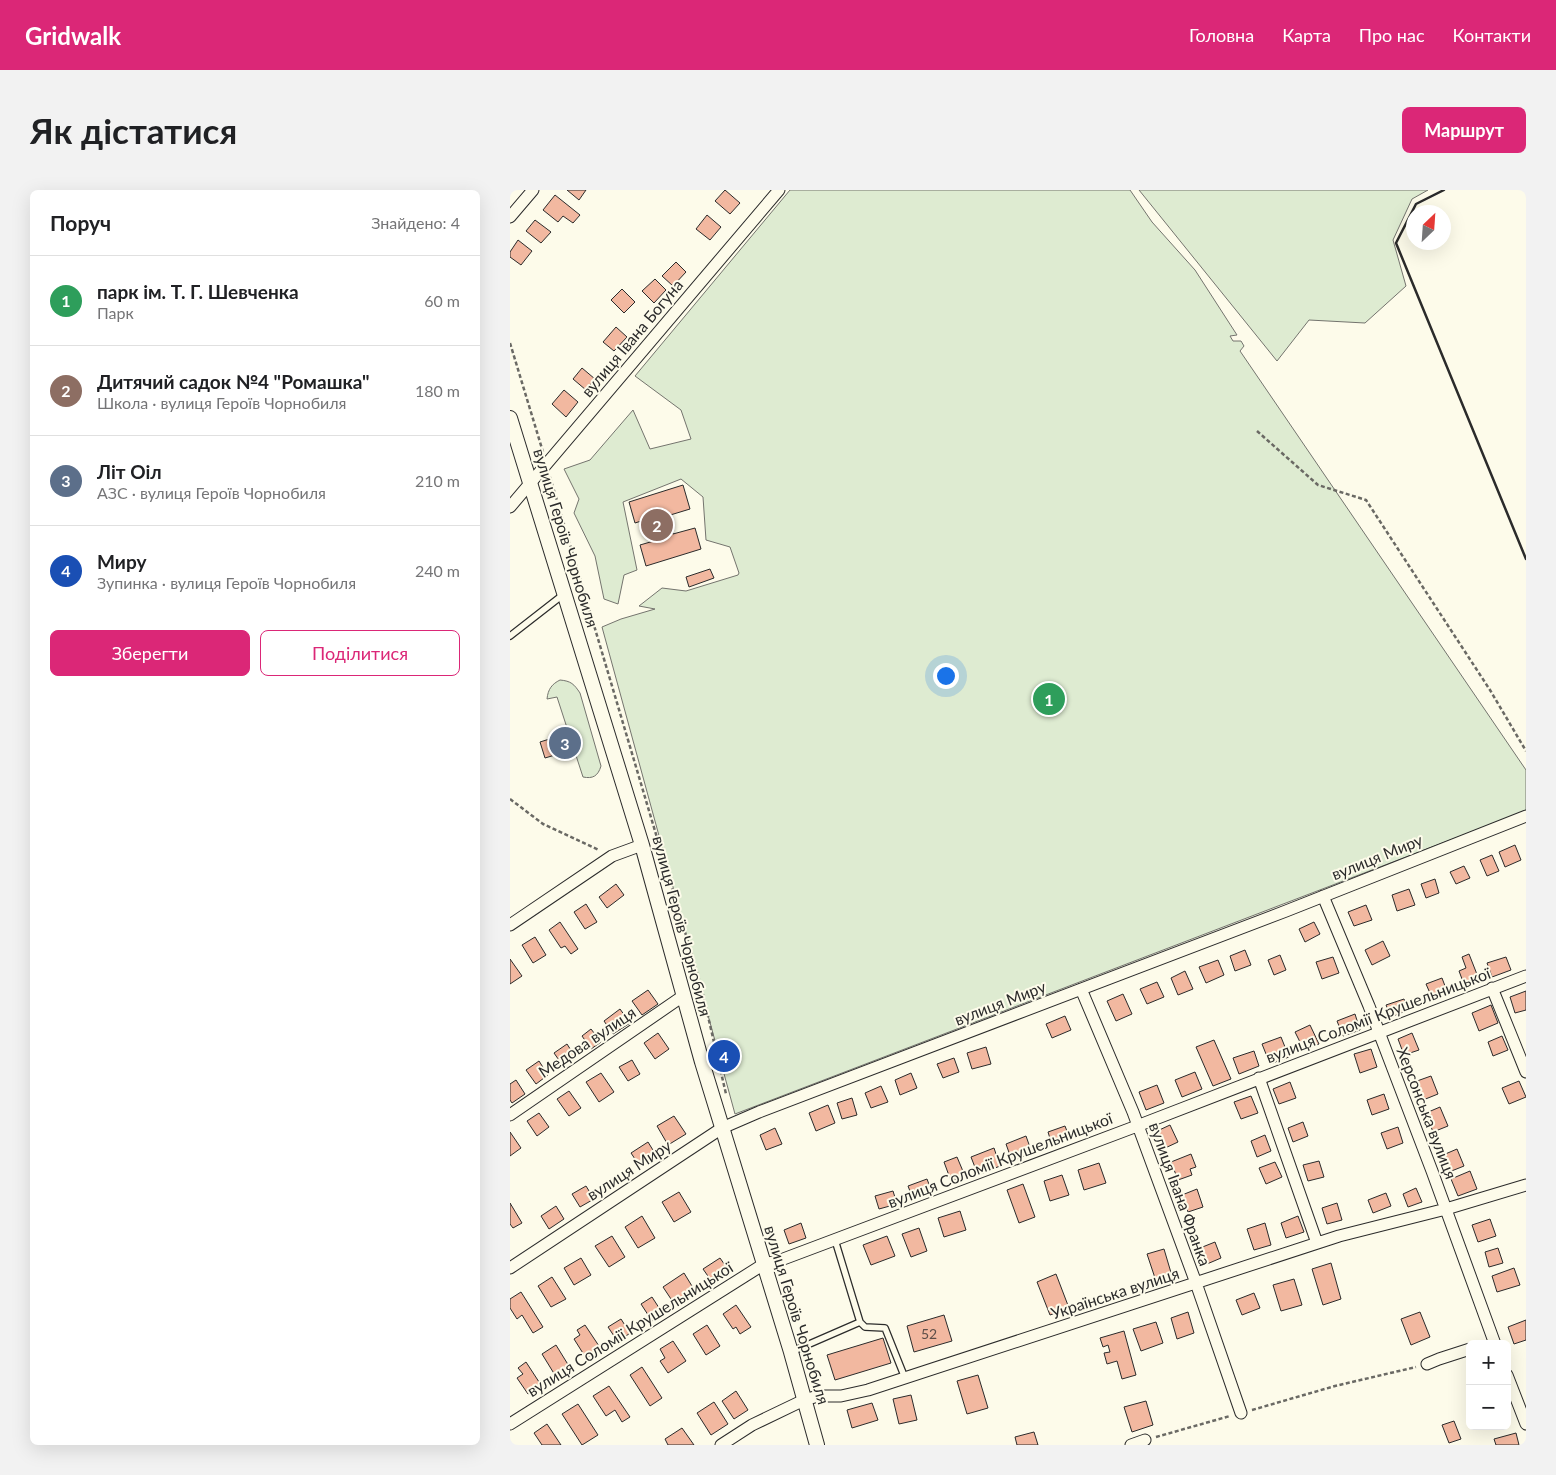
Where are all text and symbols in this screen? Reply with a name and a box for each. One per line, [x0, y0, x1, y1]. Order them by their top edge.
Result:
text: Gridwalk [25, 21, 121, 50]
text: Головна [1189, 24, 1254, 46]
text: Карта [1282, 24, 1331, 46]
text: Про нас [1359, 24, 1425, 46]
text: Контакти [1453, 24, 1531, 46]
button: Маршрут [1402, 107, 1526, 153]
text: Як дістатися [30, 109, 237, 151]
north arrow [1406, 205, 1451, 250]
text: Поруч [50, 210, 111, 235]
text: Знайдено: 4 [371, 213, 460, 232]
street label: вулиця Івана Богуна [577, 275, 686, 400]
text: парк ім. Т. Г. Шевченка [97, 280, 299, 303]
text: 1 [61, 291, 71, 310]
text: 60 m [424, 291, 460, 310]
text: Парк [97, 303, 134, 322]
text: Дитячий садок №4 "Ромашка" [97, 370, 370, 393]
text: 2 [61, 381, 71, 400]
text: 180 m [415, 381, 460, 400]
text: Школа · вулиця Героїв Чорнобиля [97, 393, 346, 412]
street label: вулиця Героїв Чорнобиля [530, 446, 603, 630]
text: Літ Оіл [97, 460, 162, 483]
text: 3 [61, 471, 71, 490]
text: 210 m [415, 471, 460, 490]
text: АЗС · вулиця Героїв Чорнобиля [97, 483, 326, 502]
pin: 2 [641, 506, 673, 544]
text: Миру [97, 550, 146, 573]
text: 4 [61, 561, 71, 580]
text: 240 m [415, 561, 460, 580]
text: Зупинка · вулиця Героїв Чорнобиля [97, 573, 356, 592]
button: Зберегти [50, 630, 250, 676]
button: Поділитися [260, 630, 460, 676]
your location [933, 663, 959, 689]
pin: 1 [1033, 680, 1065, 718]
pin: 3 [549, 724, 581, 762]
street label: вулиця Миру [1329, 829, 1426, 883]
street label: вулиця Героїв Чорнобиля [649, 834, 716, 1018]
street label: вулиця Соломії Крушельницької [1263, 962, 1494, 1066]
street label: вулиця Миру [951, 976, 1049, 1029]
street label: Медова вулиця [534, 1002, 639, 1081]
pin: 4 [708, 1037, 740, 1075]
street label: Херсонська вулиця [1394, 1044, 1461, 1181]
street label: вулиця Соломії Крушельницької [885, 1107, 1116, 1211]
street label: вулиця Івана Франка [1146, 1119, 1215, 1268]
street label: вулиця Миру [583, 1135, 675, 1204]
street label: вулиця Героїв Чорнобиля [761, 1223, 834, 1407]
street label: вулиця Соломії Крушельницької [523, 1257, 737, 1400]
street label: Українська вулиця [1048, 1263, 1181, 1322]
house number: 52 [921, 1325, 937, 1342]
map controls [1466, 1340, 1511, 1430]
button: + [1466, 1340, 1511, 1385]
button: − [1466, 1385, 1511, 1430]

